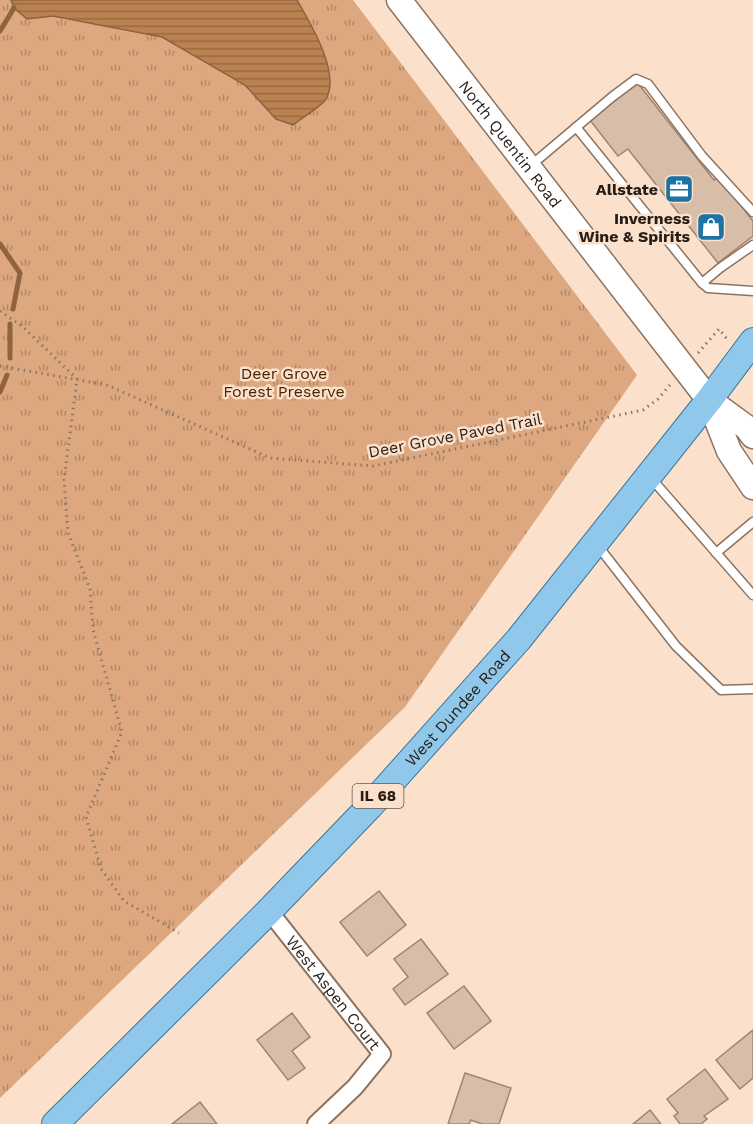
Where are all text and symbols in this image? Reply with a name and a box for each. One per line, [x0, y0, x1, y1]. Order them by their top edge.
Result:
street label: North Quentin Road [455, 77, 565, 212]
office icon: Allstate [663, 173, 695, 205]
place label: Allstate [596, 180, 658, 199]
place label: Inverness Wine & Spirits [579, 209, 690, 246]
shop icon: Inverness Wine & Spirits [695, 211, 727, 243]
park label: Deer Grove Forest Preserve [223, 364, 345, 401]
street label: Deer Grove Paved Trail [367, 409, 544, 462]
street label: West Dundee Road [401, 646, 515, 770]
road number: IL 68 [352, 784, 404, 808]
street label: West Aspen Court [282, 932, 384, 1054]

